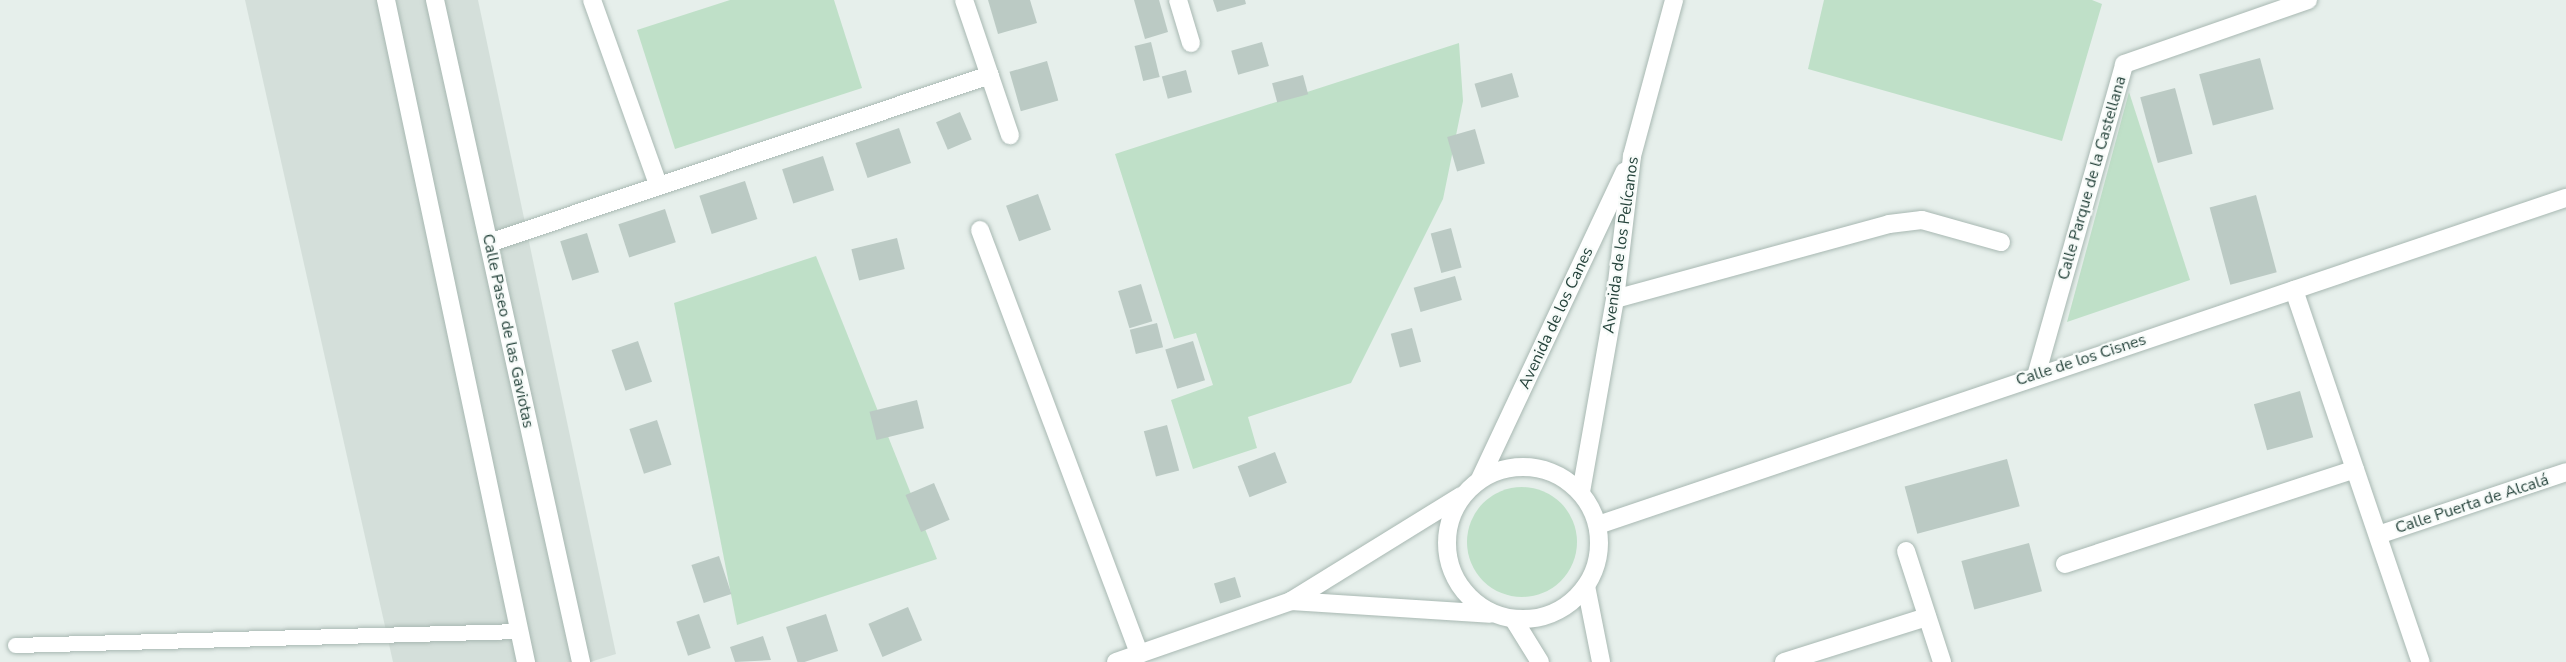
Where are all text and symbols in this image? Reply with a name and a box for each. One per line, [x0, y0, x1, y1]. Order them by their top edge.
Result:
street label: Calle Parque de la Castellana [2054, 74, 2130, 282]
street label: Avenida de los Pelícanos [1599, 155, 1643, 335]
street label: Calle Paseo de las Gaviotas [478, 232, 538, 430]
street label: Avenida de los Canes [1515, 244, 1597, 392]
street label: Calle de los Cisnes [2013, 330, 2149, 390]
street label: Calle Puerta de Alcalá [2393, 470, 2551, 538]

